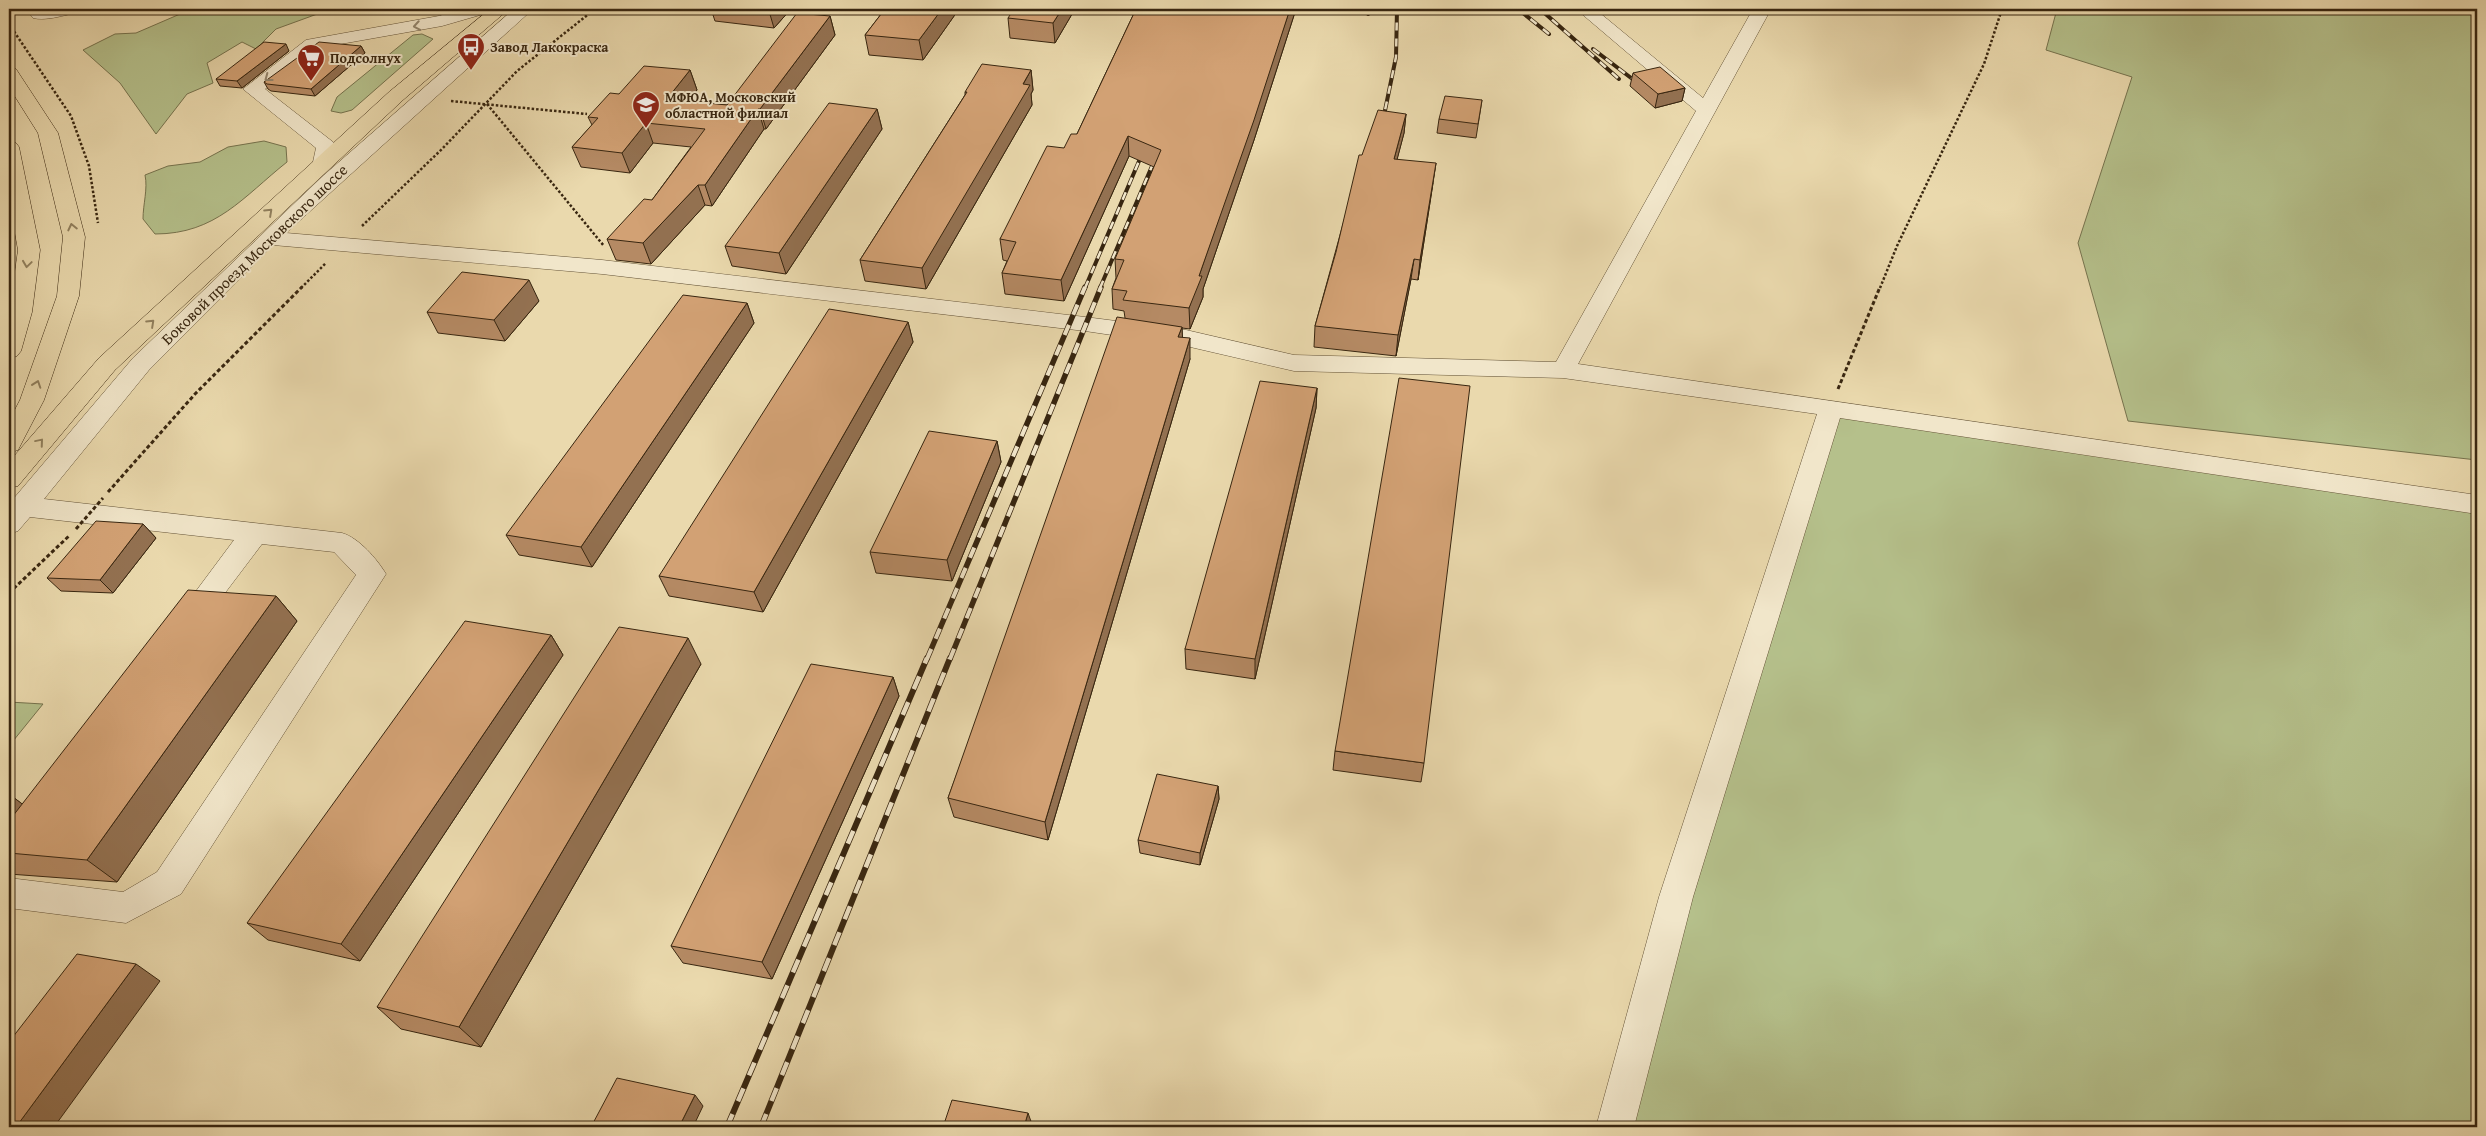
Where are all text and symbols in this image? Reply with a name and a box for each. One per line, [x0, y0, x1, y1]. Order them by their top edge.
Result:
one-way arrow [413, 20, 422, 30]
bus stop icon: Завод Лакокраска [456, 32, 486, 71]
place label: Завод Лакокраска [490, 37, 609, 57]
supermarket icon: Подсолнух [296, 43, 326, 82]
place label: Подсолнух [330, 48, 402, 68]
one-way arrow [264, 72, 274, 81]
place label: МФЮА, Московский областной филиал [665, 87, 796, 123]
school or university icon: МФЮА, Московский областной филиал [631, 90, 661, 129]
street label: Боковой проезд Московского шоссе [155, 158, 353, 350]
one-way arrow [263, 208, 272, 217]
one-way arrow [67, 223, 78, 232]
one-way arrow [23, 259, 33, 268]
one-way arrow [145, 320, 154, 329]
one-way arrow [31, 380, 41, 389]
one-way arrow [35, 439, 43, 448]

